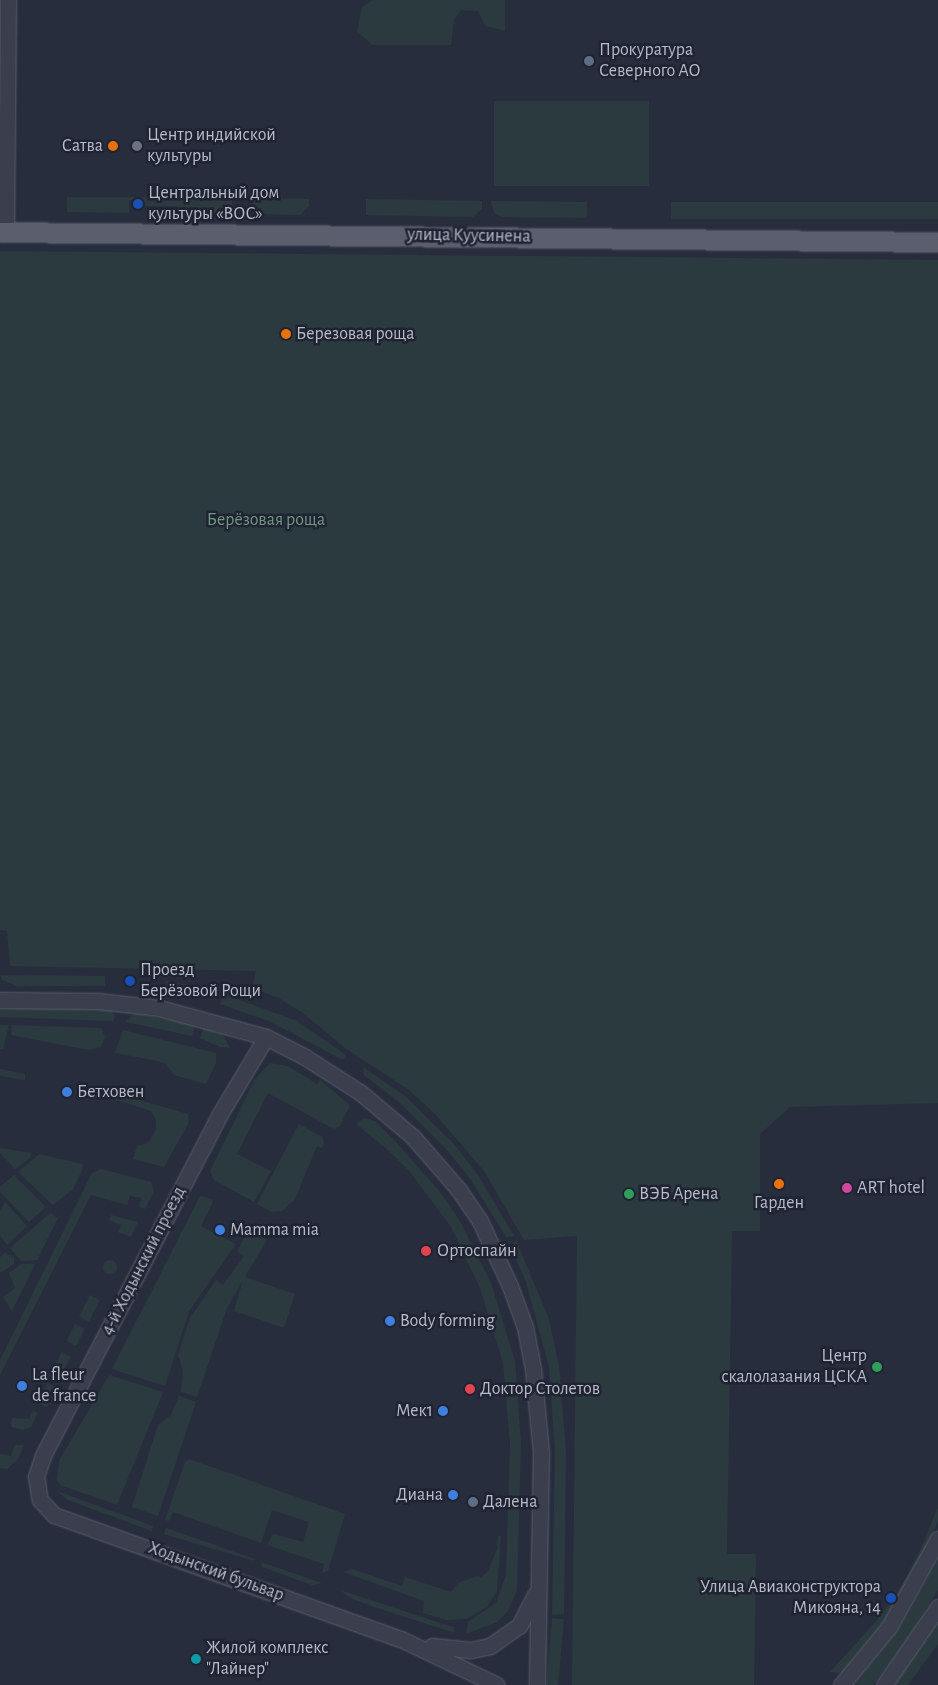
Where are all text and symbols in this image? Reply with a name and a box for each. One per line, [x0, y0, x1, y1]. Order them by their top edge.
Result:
place label: Прокуратура Северного АО [599, 40, 701, 82]
marker: Прокуратура Северного АО [583, 55, 595, 67]
place label: Центр индийской культуры [147, 125, 276, 168]
place label: Сатва [62, 135, 103, 157]
marker: Сатва [107, 140, 119, 152]
marker: Центр индийской культуры [131, 140, 143, 152]
place label: Центральный дом культуры «ВОС» [148, 183, 279, 225]
marker: Центральный дом культуры «ВОС» [132, 198, 144, 210]
street label: улица Куусинена [407, 224, 531, 248]
place label: Березовая роща [296, 323, 415, 345]
marker: Березовая роща [280, 328, 292, 340]
park label: Берёзовая роща [207, 509, 325, 531]
place label: Проезд Берёзовой Рощи [140, 960, 261, 1002]
marker: Проезд Берёзовой Рощи [124, 975, 136, 987]
place label: Бетховен [77, 1081, 144, 1103]
marker: Бетховен [61, 1086, 73, 1098]
place label: ART hotel [857, 1177, 925, 1199]
marker: Гарден [773, 1178, 785, 1190]
marker: ART hotel [841, 1182, 853, 1194]
street label: 4-й Ходынский проезд [97, 1183, 191, 1339]
place label: ВЭБ Арена [639, 1183, 718, 1205]
marker: ВЭБ Арена [623, 1188, 635, 1200]
place label: Гарден [754, 1192, 804, 1214]
place label: Mamma mia [230, 1219, 319, 1241]
marker: Mamma mia [214, 1224, 226, 1236]
place label: Ортоспайн [437, 1240, 517, 1262]
marker: Ортоспайн [419, 1244, 433, 1258]
place label: Body forming [400, 1310, 495, 1332]
marker: Body forming [384, 1315, 396, 1327]
place label: Центр скалолазания ЦСКА [721, 1346, 867, 1388]
marker: Центр скалолазания ЦСКА [871, 1361, 883, 1373]
place label: La fleur de france [32, 1365, 96, 1408]
place label: Доктор Столетов [480, 1378, 600, 1400]
marker: La fleur de france [16, 1380, 28, 1392]
marker: Доктор Столетов [464, 1383, 476, 1395]
place label: Мек1 [396, 1400, 433, 1422]
marker: Мек1 [437, 1405, 449, 1417]
place label: Диана [396, 1484, 443, 1506]
marker: Диана [447, 1489, 459, 1501]
place label: Далена [483, 1491, 537, 1513]
marker: Далена [467, 1496, 479, 1508]
street label: Ходынский бульвар [145, 1537, 287, 1607]
place label: Улица Авиаконструктора Микояна, 14 [700, 1577, 881, 1620]
marker: Улица Авиаконструктора Микояна, 14 [885, 1592, 897, 1604]
place label: Жилой комплекс "Лайнер" [206, 1638, 328, 1680]
marker: Жилой комплекс "Лайнер" [190, 1653, 202, 1665]

